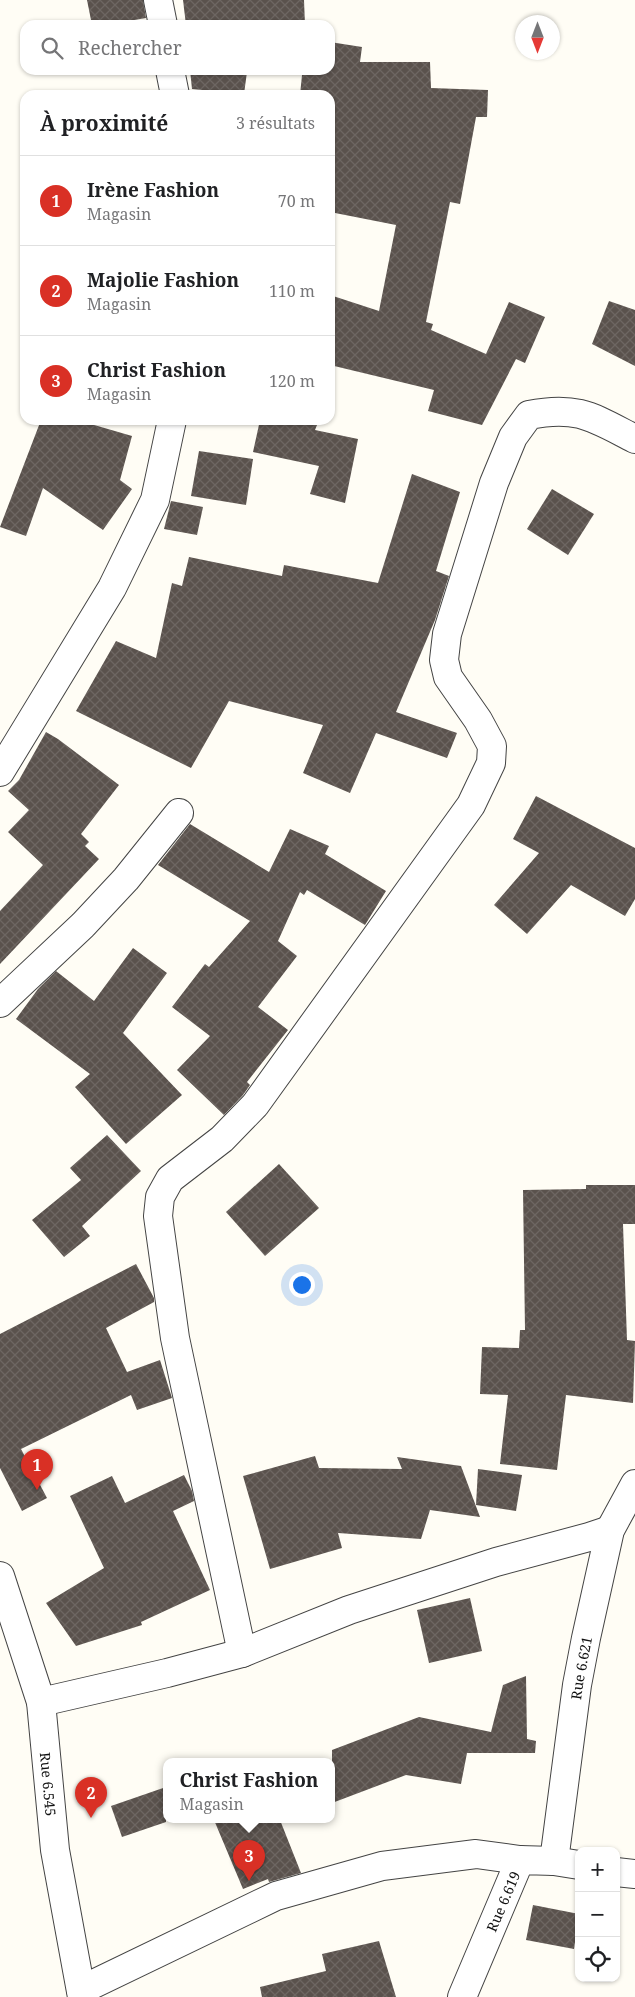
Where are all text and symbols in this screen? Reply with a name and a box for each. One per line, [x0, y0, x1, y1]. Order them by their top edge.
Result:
north arrow [515, 15, 560, 60]
search box [20, 20, 335, 75]
icon: search [38, 34, 66, 62]
text: Rechercher [78, 35, 182, 61]
text: À proximité [40, 109, 168, 137]
text: 3 résultats [236, 112, 315, 134]
text: Irène Fashion [87, 177, 219, 203]
text: 1 [51, 190, 61, 212]
text: 70 m [278, 190, 315, 212]
text: Magasin [87, 203, 151, 225]
text: Majolie Fashion [87, 267, 239, 293]
text: 2 [51, 280, 61, 302]
text: 110 m [269, 280, 315, 302]
text: Magasin [87, 293, 151, 315]
text: Christ Fashion [87, 357, 226, 383]
text: 3 [51, 370, 61, 392]
text: 120 m [269, 370, 315, 392]
text: Magasin [87, 383, 151, 405]
your location [289, 1272, 315, 1298]
pin: 1 [21, 1449, 53, 1490]
street label: Rue 6.621 [566, 1635, 596, 1701]
street label: Rue 6.545 [36, 1751, 61, 1817]
popup [163, 1758, 335, 1823]
text: Christ Fashion [179, 1767, 319, 1793]
pin: 2 [75, 1777, 107, 1818]
text: Magasin [179, 1793, 244, 1815]
pin: 3 [233, 1840, 265, 1881]
map controls [575, 1847, 620, 1982]
button: + [575, 1847, 620, 1892]
street label: Rue 6.619 [481, 1868, 524, 1934]
button: − [575, 1892, 620, 1937]
button: locate [575, 1937, 620, 1982]

